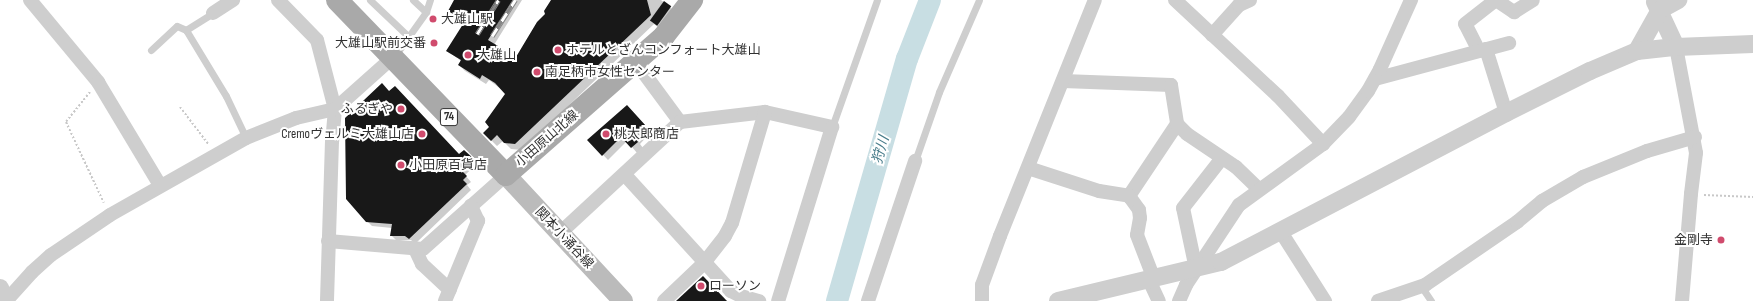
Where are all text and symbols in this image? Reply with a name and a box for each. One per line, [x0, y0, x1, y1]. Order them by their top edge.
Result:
place label: 大雄山駅 [441, 11, 493, 27]
marker: 大雄山駅 [428, 14, 438, 24]
place label: 大雄山駅前交番 [335, 35, 426, 51]
marker: 大雄山駅前交番 [429, 38, 439, 48]
place label: ホテルとざんコンフォート大雄山 [566, 42, 761, 58]
marker: ホテルとざんコンフォート大雄山 [553, 45, 563, 55]
place label: 大雄山 [477, 47, 516, 63]
marker: 大雄山 [462, 49, 474, 61]
place label: 南足柄市女性センター [545, 64, 675, 80]
marker: 南足柄市女性センター [532, 67, 542, 77]
place label: ふるぎや [341, 101, 393, 117]
marker: ふるぎや [396, 104, 406, 114]
road number: 74 [439, 107, 459, 127]
street label: 小田原山北線 [512, 108, 582, 170]
place label: Cremoヴェルミ大雄山店 [281, 126, 414, 142]
place label: 桃太郎商店 [614, 126, 679, 142]
marker: Cremoヴェルミ大雄山店 [417, 129, 427, 139]
marker: 桃太郎商店 [601, 129, 611, 139]
water label: 狩川 [869, 134, 893, 166]
place label: 小田原百貨店 [409, 157, 487, 173]
marker: 小田原百貨店 [396, 160, 406, 170]
street label: 関本小涌谷線 [532, 204, 596, 272]
place label: 金剛寺 [1674, 232, 1713, 248]
marker: 金剛寺 [1716, 235, 1726, 245]
place label: ローソン [709, 278, 761, 294]
marker: ローソン [696, 281, 706, 291]

